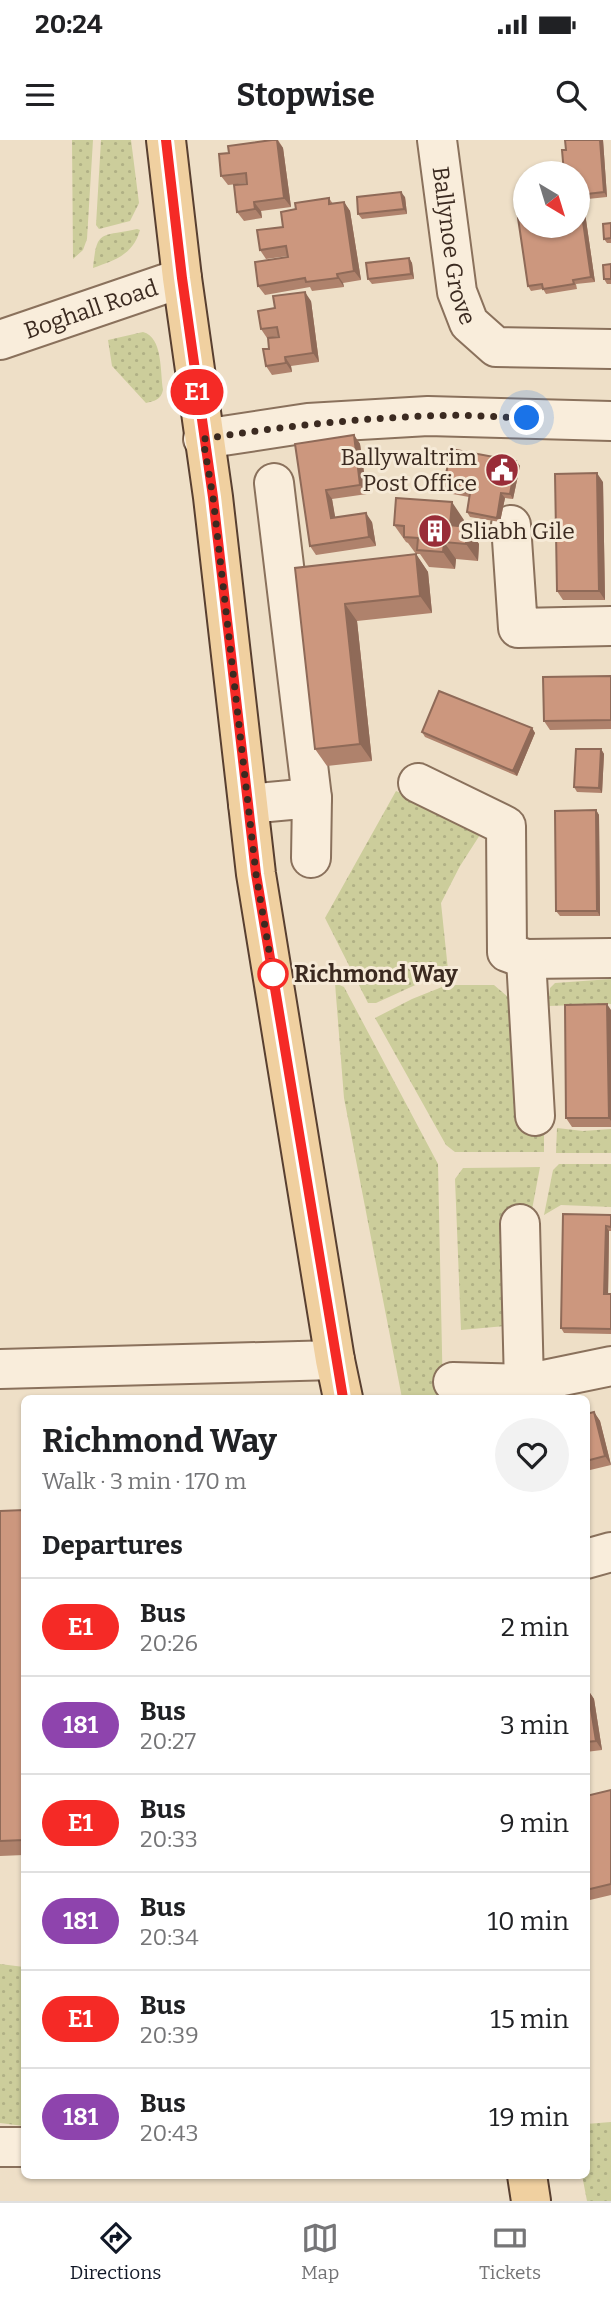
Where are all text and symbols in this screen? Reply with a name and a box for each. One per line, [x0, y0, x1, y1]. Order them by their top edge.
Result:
text: 20:24 [35, 9, 103, 40]
icon: menu [21, 76, 59, 114]
text: Stopwise [236, 76, 375, 114]
icon: search [552, 76, 590, 114]
north arrow [513, 161, 590, 238]
map controls [513, 161, 590, 238]
street label: Ballynoe Grove [427, 165, 482, 329]
street label: Boghall Road [20, 273, 162, 345]
line badge: E1 [166, 369, 228, 415]
text: E1 [185, 378, 209, 406]
your location [509, 400, 544, 435]
place label: Ballywaltrim Post Office [340, 443, 477, 497]
public building icon: Ballywaltrim Post Office [483, 451, 521, 489]
building icon: Sliabh Gile [416, 512, 454, 550]
place label: Sliabh Gile [460, 517, 575, 545]
marker: Richmond Way [258, 959, 288, 989]
place label: Richmond Way [294, 960, 458, 988]
button: heart [495, 1418, 569, 1492]
text: Richmond Way [42, 1421, 277, 1461]
text: Walk · 3 min · 170 m [42, 1467, 247, 1495]
text: Departures [42, 1530, 183, 1561]
text: Bus [140, 1598, 186, 1629]
text: 2 min [501, 1612, 569, 1643]
text: E1 [68, 1613, 93, 1641]
text: 20:26 [140, 1629, 198, 1657]
text: Bus [140, 1696, 186, 1727]
text: 3 min [500, 1710, 569, 1741]
text: 181 [63, 1711, 98, 1739]
text: 20:27 [140, 1727, 196, 1755]
text: Bus [140, 1794, 186, 1825]
text: 9 min [500, 1808, 569, 1839]
text: E1 [68, 1809, 93, 1837]
text: 20:33 [140, 1825, 198, 1853]
text: Bus [140, 1892, 186, 1923]
text: 10 min [488, 1906, 569, 1937]
text: 181 [63, 1907, 98, 1935]
text: 20:34 [140, 1923, 199, 1951]
text: Bus [140, 1990, 186, 2021]
text: 15 min [490, 2004, 569, 2035]
text: E1 [68, 2005, 93, 2033]
text: 20:39 [140, 2021, 199, 2049]
text: Bus [140, 2088, 186, 2119]
text: 19 min [489, 2102, 569, 2133]
text: 181 [63, 2103, 98, 2131]
text: 20:43 [140, 2119, 199, 2147]
tab: Directions [70, 2219, 161, 2284]
tab: Map [301, 2219, 339, 2284]
tab: Tickets [479, 2219, 541, 2284]

